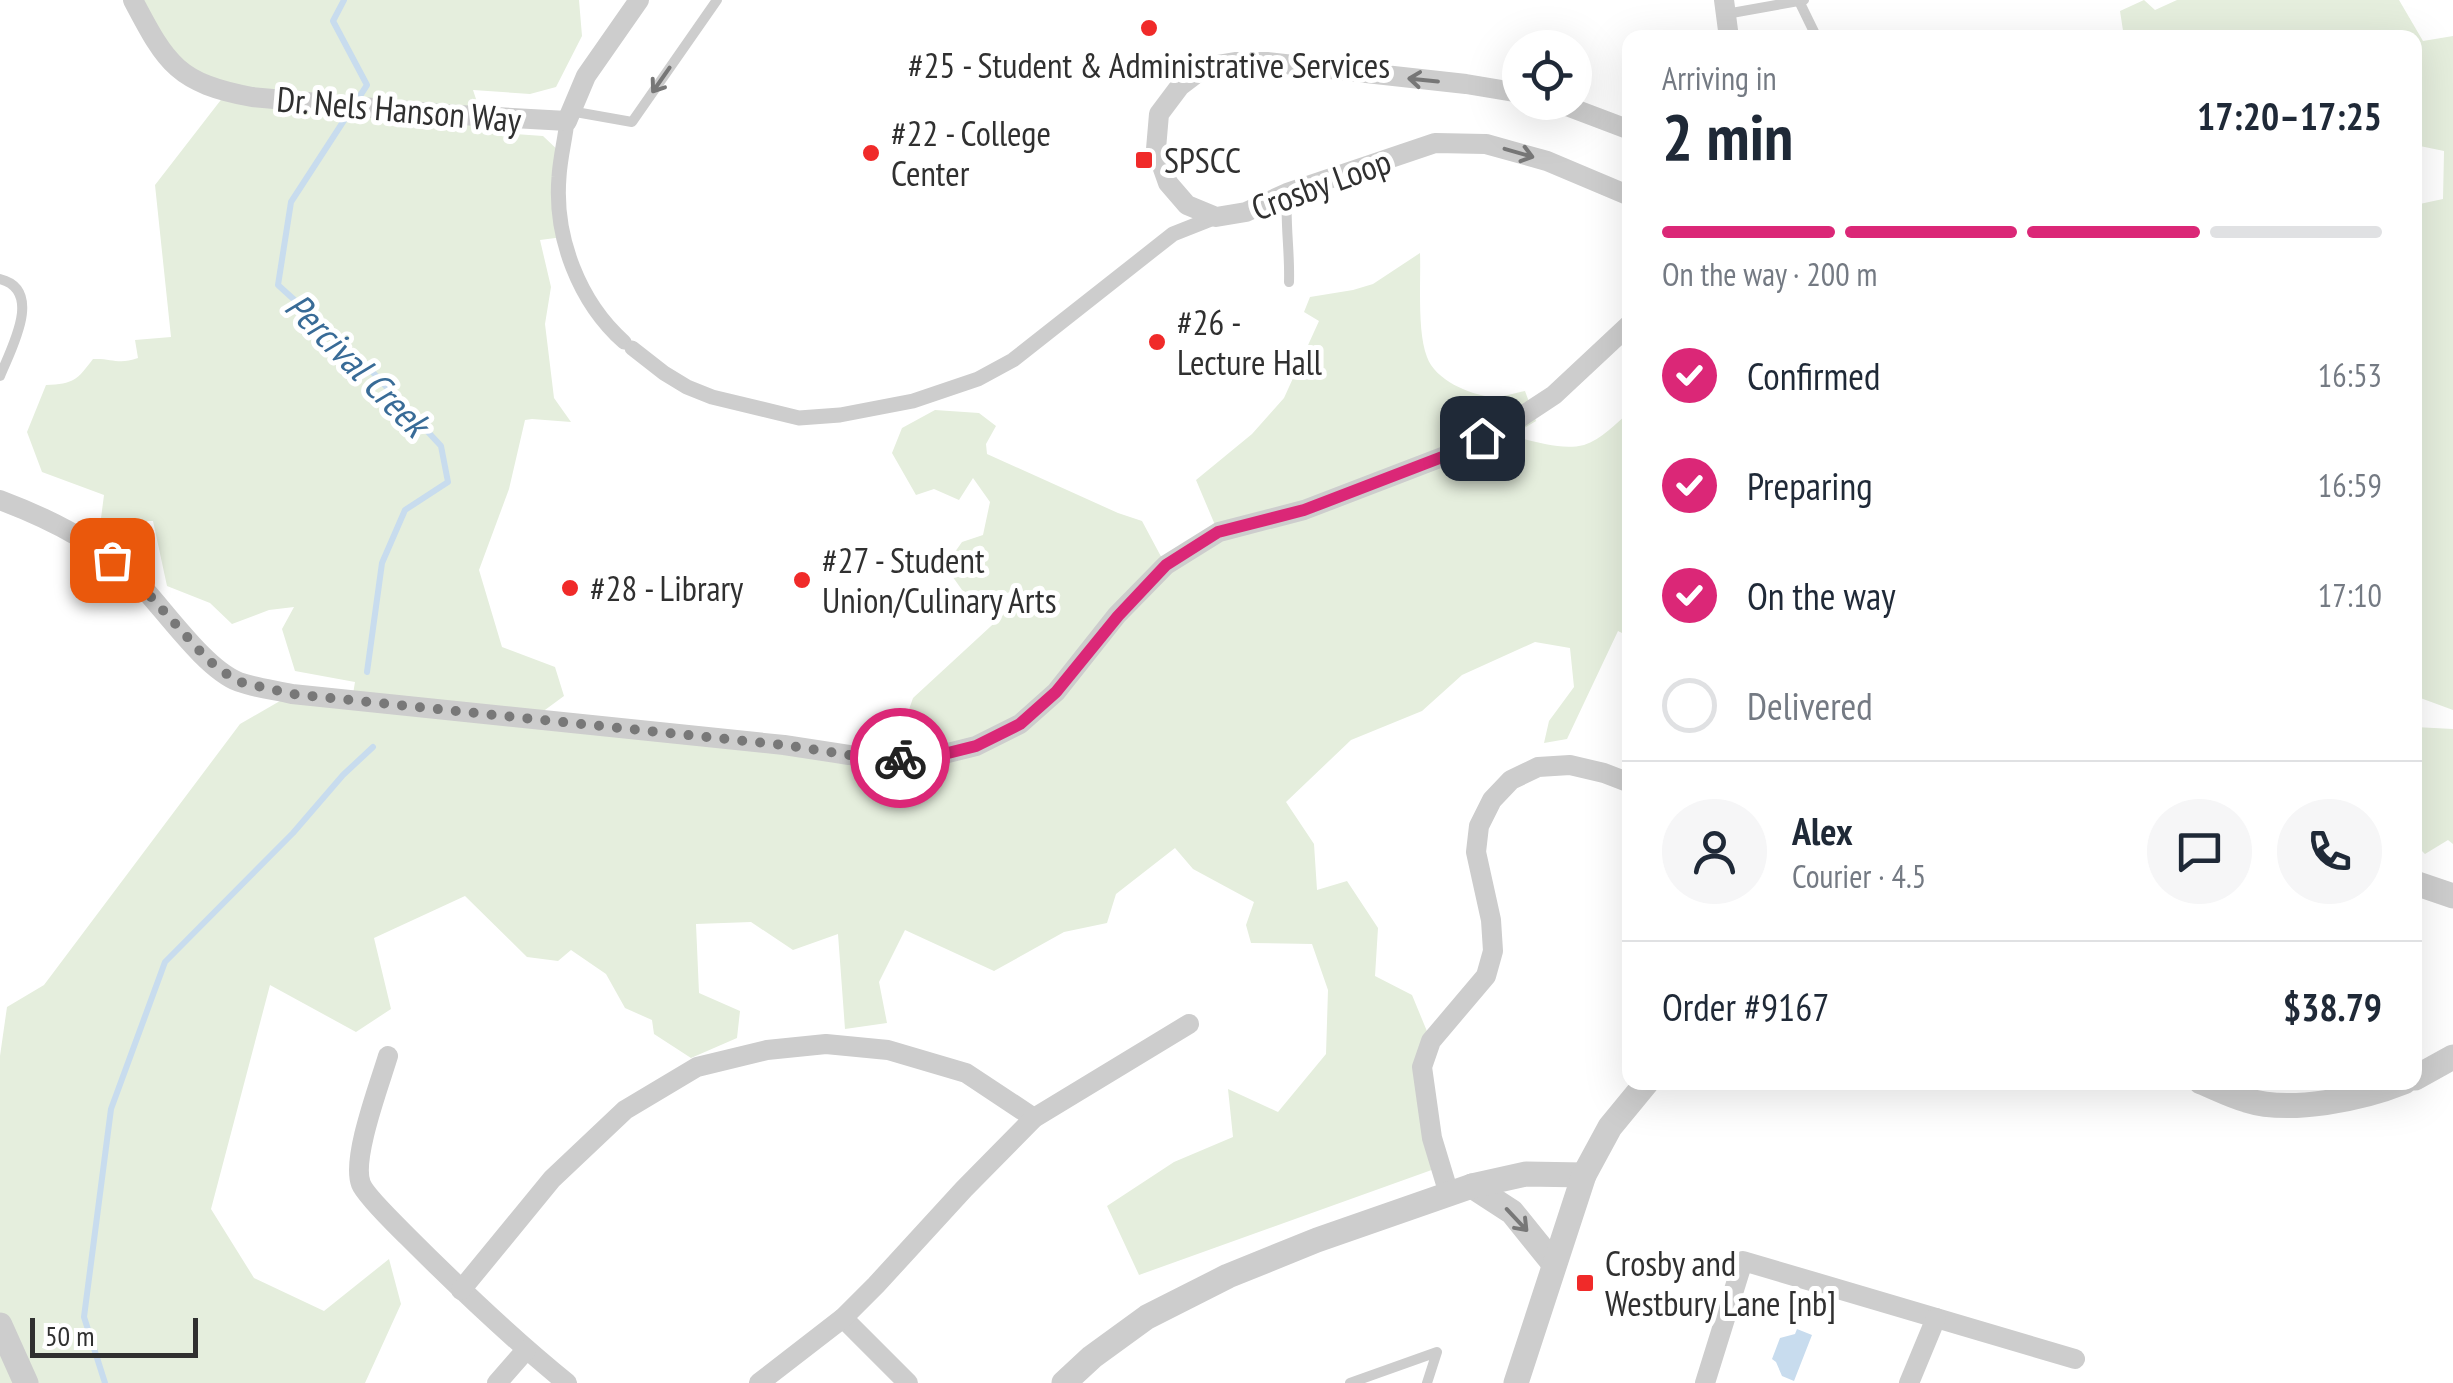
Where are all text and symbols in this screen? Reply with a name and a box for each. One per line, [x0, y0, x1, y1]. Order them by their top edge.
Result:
marker: #25 - Student & Administrative Services [1138, 17, 1160, 39]
map controls [1502, 30, 1592, 120]
button: locate [1502, 30, 1592, 120]
place label: #25 - Student & Administrative Services [908, 42, 1390, 88]
text: Arriving in [1662, 57, 1777, 99]
one-way arrow [651, 65, 672, 93]
one-way arrow [1408, 70, 1440, 89]
street label: Dr. Nels Hanson Way [275, 75, 524, 143]
text: 17:20–17:25 [2197, 91, 2382, 140]
text: 2 min [1662, 94, 1793, 178]
place label: #22 - College Center [891, 110, 1051, 196]
place label: SPSCC [1164, 137, 1241, 183]
street label: Crosby Loop [1245, 138, 1397, 230]
marker: #22 - College Center [860, 142, 882, 164]
one-way arrow [1503, 145, 1534, 163]
marker: SPSCC [1133, 149, 1155, 171]
text: On the way · 200 m [1662, 253, 1877, 295]
water label: Percival Creek [276, 282, 443, 449]
place label: #26 - Lecture Hall [1177, 299, 1322, 385]
marker: #26 - Lecture Hall [1146, 331, 1168, 353]
icon: check [1662, 348, 1717, 403]
text: Confirmed [1747, 351, 1880, 400]
text: 16:53 [2318, 354, 2382, 396]
pin [1440, 396, 1525, 481]
icon: home [1455, 411, 1510, 466]
icon: check [1662, 458, 1717, 513]
text: Preparing [1747, 461, 1873, 510]
text: 16:59 [2318, 464, 2382, 506]
pin [70, 518, 155, 603]
icon: bag [85, 533, 140, 588]
place label: #27 - Student Union/Culinary Arts [822, 537, 1057, 623]
place label: #28 - Library [590, 565, 744, 611]
icon: check [1662, 568, 1717, 623]
marker: #27 - Student Union/Culinary Arts [791, 569, 813, 591]
text: On the way [1747, 571, 1895, 620]
text: 17:10 [2318, 574, 2382, 616]
marker: #28 - Library [559, 577, 581, 599]
text: Delivered [1747, 681, 1873, 730]
courier [850, 708, 950, 808]
icon: bike [873, 731, 928, 786]
button: person [1662, 799, 1767, 904]
button: chat [2147, 799, 2252, 904]
button: phone [2277, 799, 2382, 904]
text: Alex [1792, 806, 1853, 855]
text: Courier · 4.5 [1792, 855, 1926, 897]
text: Order #9167 [1662, 982, 1829, 1031]
text: $38.79 [2283, 982, 2382, 1031]
one-way arrow [1505, 1208, 1529, 1232]
place label: Crosby and Westbury Lane [nb] [1605, 1240, 1836, 1326]
marker: Crosby and Westbury Lane [nb] [1574, 1272, 1596, 1294]
scale bar [30, 1313, 198, 1358]
text: 50 m [45, 1317, 94, 1354]

